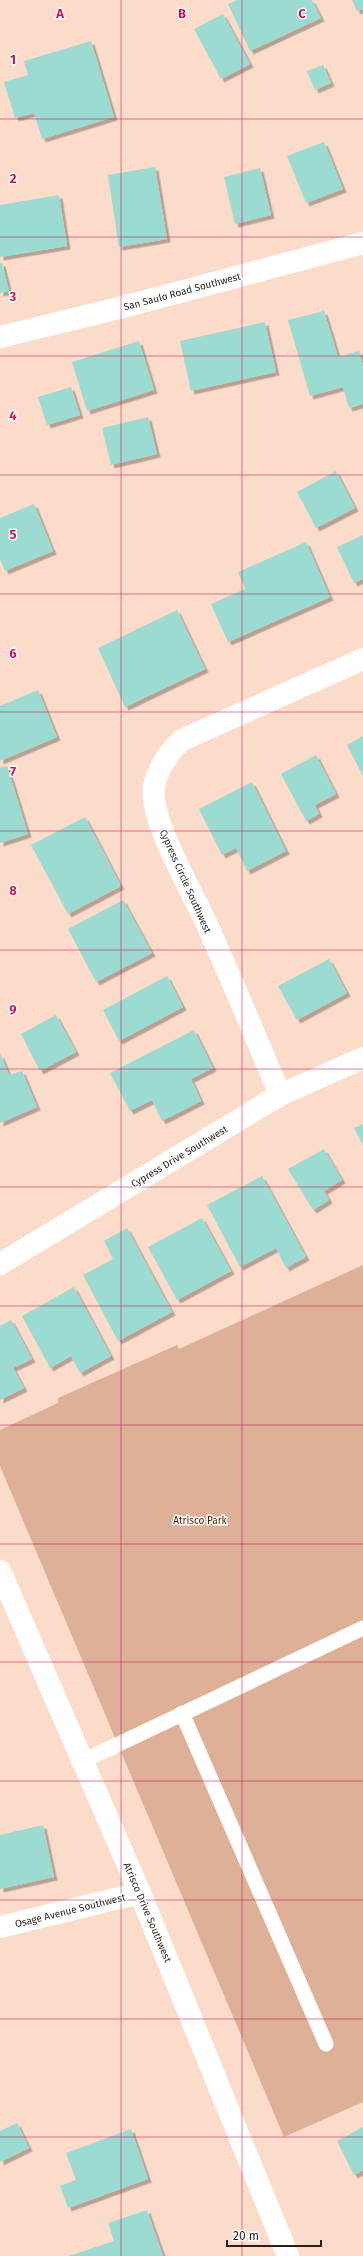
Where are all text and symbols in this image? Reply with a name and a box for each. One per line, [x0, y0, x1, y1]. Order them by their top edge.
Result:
text: A [55, 6, 64, 21]
text: B [178, 6, 186, 21]
text: C [298, 6, 306, 21]
text: 1 [10, 52, 16, 67]
text: 2 [10, 171, 17, 186]
street label: San Saulo Road Southwest [122, 270, 242, 313]
text: 3 [9, 289, 17, 304]
text: 4 [9, 408, 17, 423]
text: 5 [10, 527, 17, 542]
text: 6 [9, 646, 17, 661]
text: 7 [10, 764, 16, 779]
street label: Cypress Circle Southwest [157, 828, 214, 935]
text: 8 [9, 883, 17, 898]
text: 9 [9, 1002, 17, 1017]
street label: Cypress Drive Southwest [129, 1123, 230, 1190]
park label: Atrisco Park [173, 1515, 228, 1527]
street label: Atrisco Drive Southwest [121, 1861, 174, 1964]
street label: Osage Avenue Southwest [14, 1891, 127, 1930]
scale bar [227, 2222, 321, 2248]
text: 20 m [233, 2229, 259, 2243]

